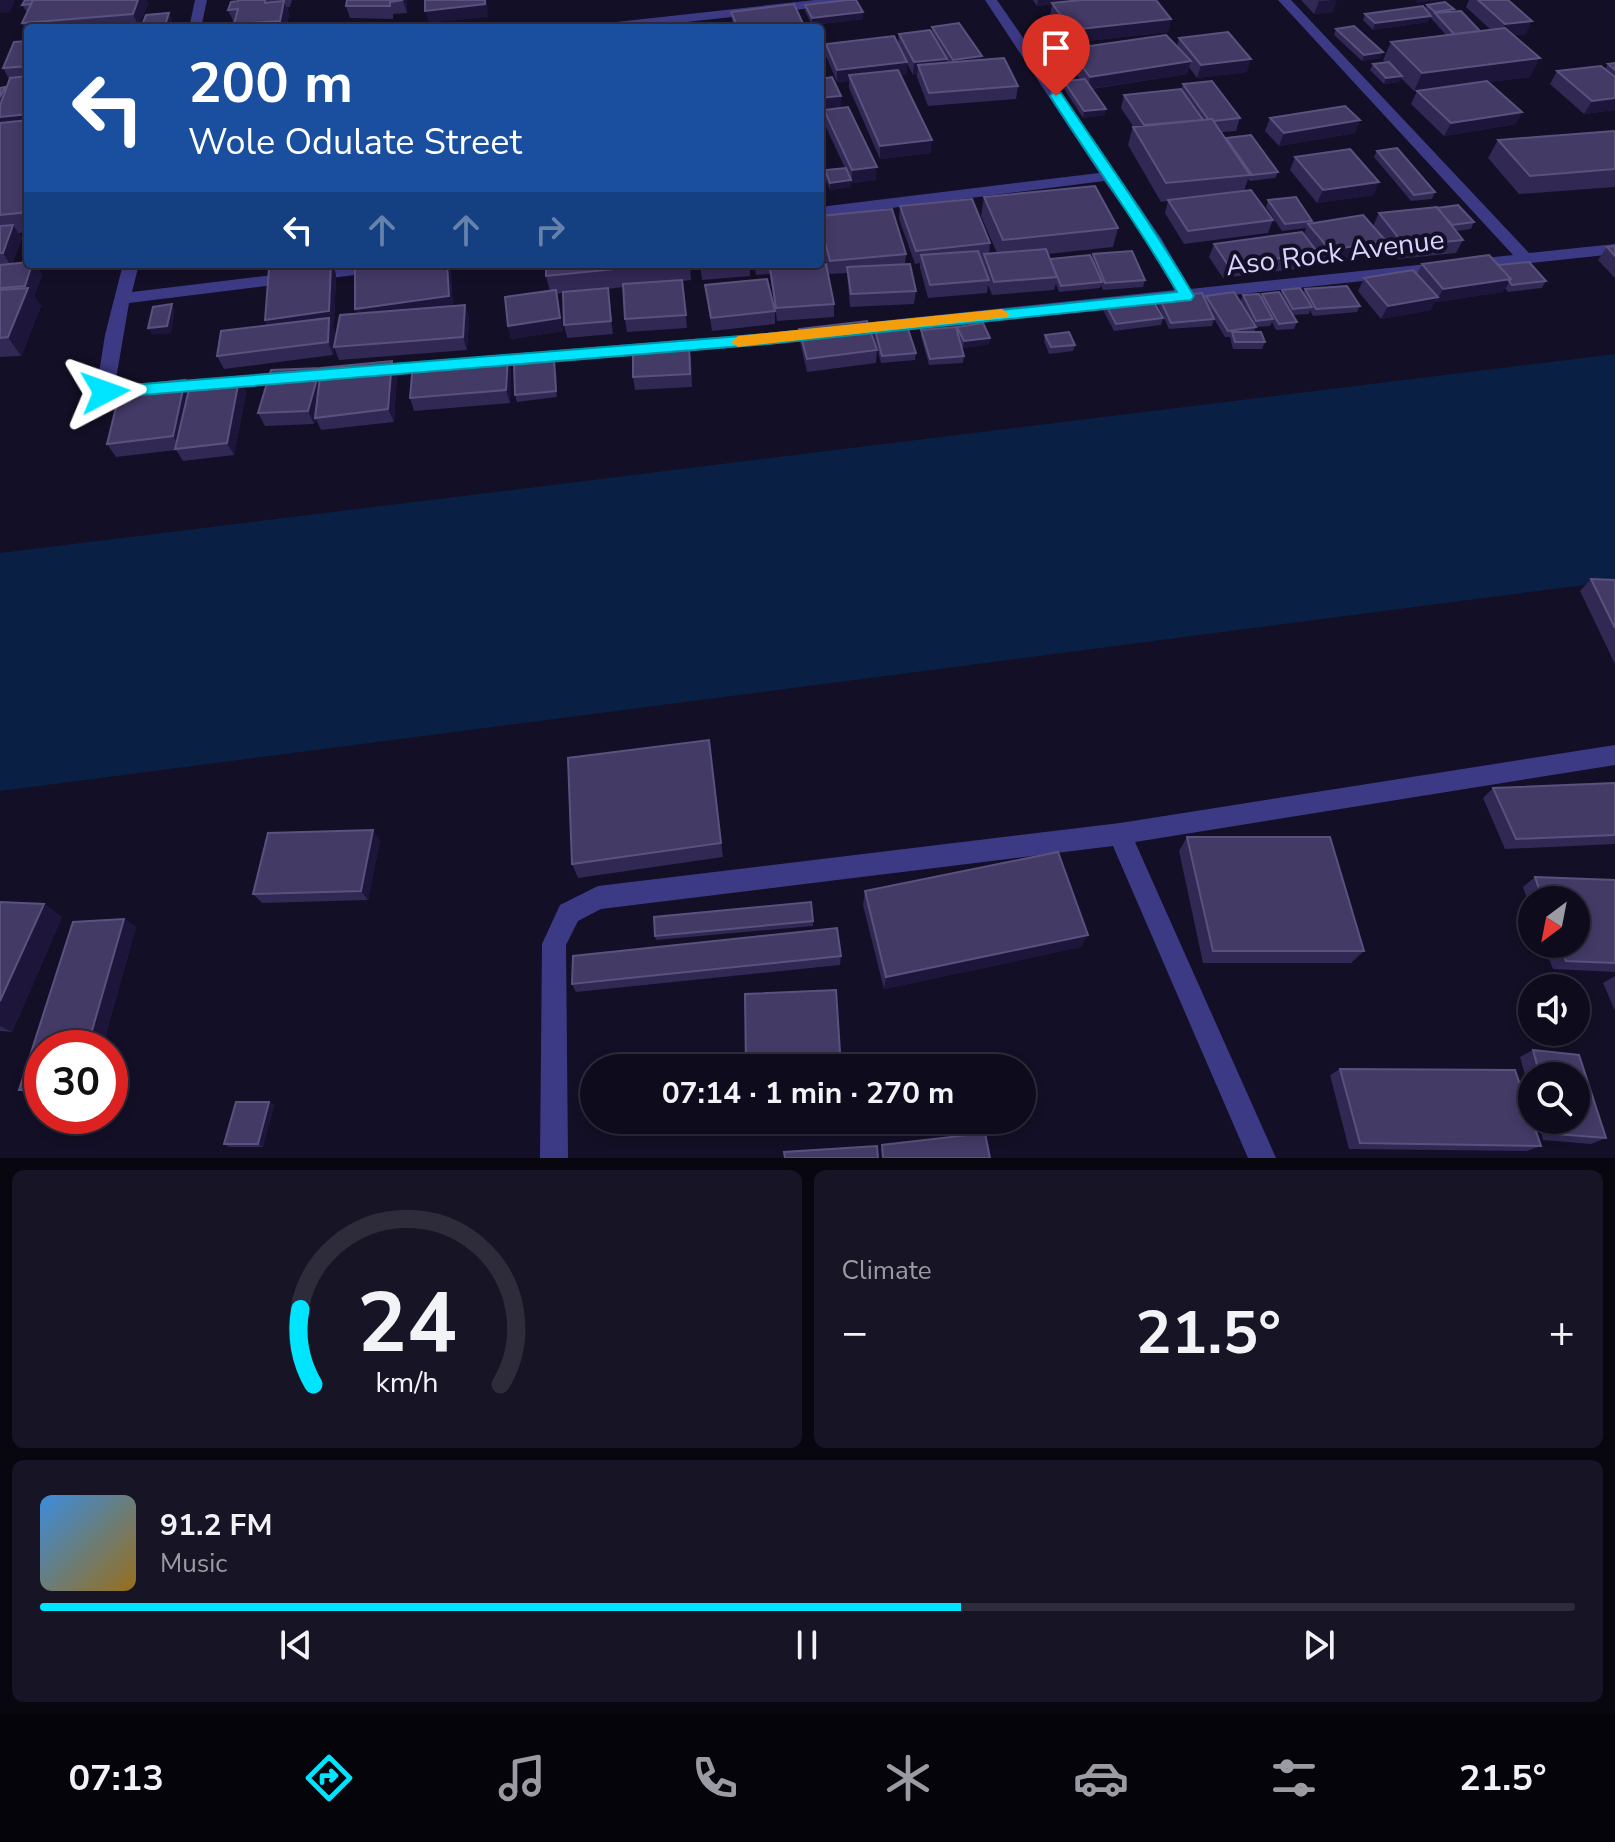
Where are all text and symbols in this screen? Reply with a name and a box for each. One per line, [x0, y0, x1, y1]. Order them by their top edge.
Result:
pin [1022, 14.0, 1090, 96]
icon: arrive [1034, 26, 1078, 70]
text: 200 m [188, 45, 353, 122]
icon: left [56, 56, 160, 160]
text: Wole Odulate Street [188, 118, 522, 167]
icon: left [276, 208, 320, 252]
icon: ahead [360, 208, 404, 252]
icon: ahead [444, 208, 488, 252]
icon: right [528, 208, 572, 252]
street label: Aso Rock Avenue [1224, 221, 1446, 285]
position arrow [63, 350, 147, 434]
north arrow [1518, 886, 1590, 958]
map controls [1518, 886, 1590, 1134]
button: sound [1518, 974, 1590, 1046]
speed limit sign: 30 [24, 1030, 128, 1134]
button: search [1518, 1062, 1590, 1134]
text: 07:14 · 1 min · 270 m [662, 1073, 954, 1114]
text: Climate [842, 1253, 932, 1288]
text: 24 [357, 1267, 457, 1380]
text: 21.5° [1135, 1292, 1281, 1374]
text: − [842, 1303, 868, 1363]
text: + [1549, 1303, 1575, 1363]
text: km/h [375, 1363, 438, 1402]
text: 91.2 FM [160, 1505, 272, 1546]
text: Music [160, 1546, 227, 1581]
icon: previous [274, 1623, 318, 1667]
icon: pause [785, 1623, 829, 1667]
icon: next [1297, 1623, 1341, 1667]
icon: directions [301, 1750, 357, 1806]
icon: music [494, 1750, 550, 1806]
icon: phone [687, 1750, 743, 1806]
icon: climate [880, 1750, 936, 1806]
icon: car [1073, 1750, 1129, 1806]
icon: filters [1266, 1750, 1322, 1806]
text: 07:13 [69, 1754, 164, 1803]
text: 21.5° [1459, 1754, 1546, 1803]

